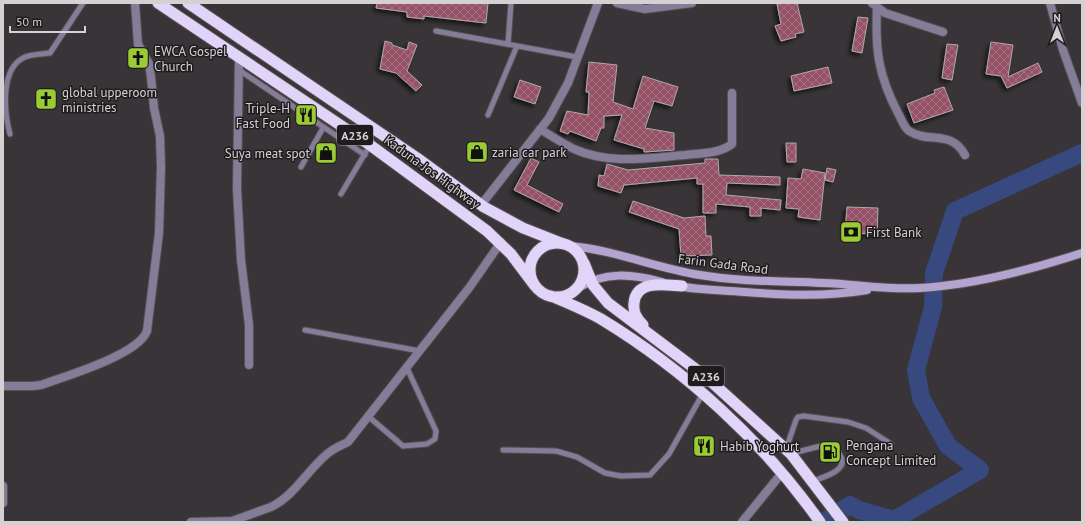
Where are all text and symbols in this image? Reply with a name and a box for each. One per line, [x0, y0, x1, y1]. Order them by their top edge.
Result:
scale bar [10, 8, 85, 34]
north arrow [1037, 8, 1077, 48]
text: N [1053, 11, 1061, 25]
text: 50 m [16, 14, 42, 29]
place label: EWCA Gospel Church [154, 43, 227, 75]
church icon: EWCA Gospel Church [125, 45, 151, 71]
place label: global upperoom ministries [62, 84, 157, 116]
church icon: global upperoom ministries [33, 86, 59, 112]
place label: Triple-H Fast Food [236, 100, 290, 132]
restaurant icon: Triple-H Fast Food [293, 102, 319, 128]
road number: A236 [337, 125, 373, 145]
street label: Kaduna-Jos Highway [381, 132, 483, 212]
shop icon: zaria car park [464, 139, 490, 165]
shop icon: Suya meat spot [313, 140, 339, 166]
place label: zaria car park [492, 144, 567, 161]
place label: Suya meat spot [225, 145, 311, 162]
bank icon: First Bank [838, 219, 864, 245]
place label: First Bank [866, 224, 922, 241]
street label: Farin Gada Road [677, 250, 769, 278]
road number: A236 [688, 366, 724, 386]
restaurant icon: Habib Yoghurt [691, 433, 717, 459]
place label: Pengana Concept Limited [846, 437, 936, 469]
place label: Habib Yoghurt [720, 438, 800, 455]
fuel station icon: Pengana Concept Limited [817, 439, 843, 465]

